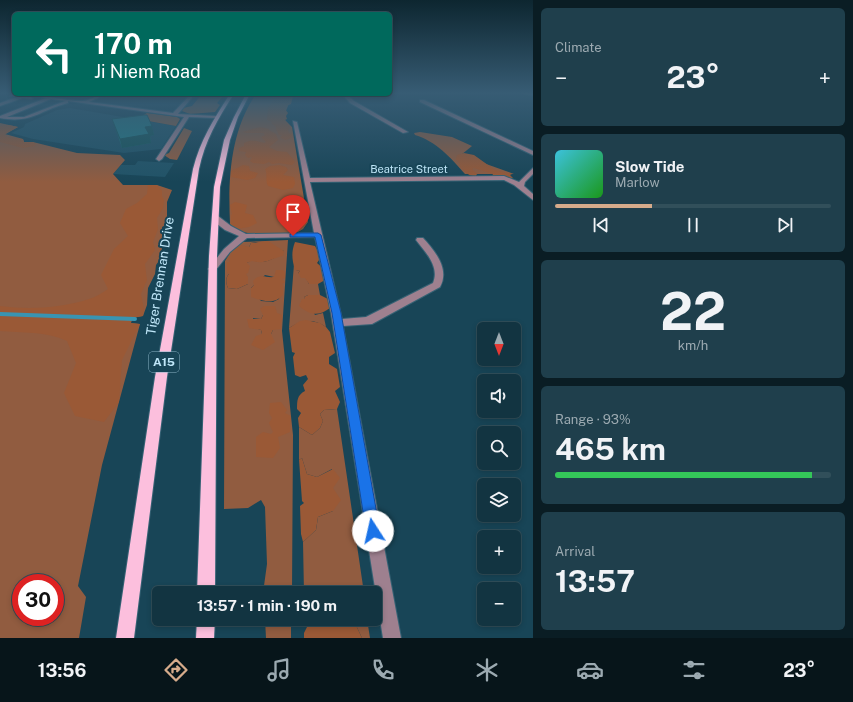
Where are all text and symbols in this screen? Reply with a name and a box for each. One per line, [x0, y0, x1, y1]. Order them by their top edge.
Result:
text: 170 m [94, 27, 173, 60]
icon: left [28, 28, 80, 80]
text: Climate [555, 40, 602, 55]
text: 23° [666, 59, 720, 95]
text: Ji Niem Road [94, 61, 201, 82]
text: − [555, 65, 567, 91]
text: + [819, 65, 831, 91]
text: Slow Tide [615, 158, 684, 175]
street label: Beatrice Street [370, 163, 448, 175]
text: Marlow [615, 175, 660, 190]
pin [276, 195, 310, 236]
icon: arrive [282, 201, 304, 223]
icon: previous [590, 214, 612, 236]
icon: pause [682, 214, 704, 236]
icon: next [774, 214, 796, 236]
street label: Tiger Brennan Drive [143, 216, 177, 336]
text: 22 [660, 281, 726, 342]
north arrow [477, 322, 521, 366]
map controls [477, 322, 521, 626]
text: km/h [678, 338, 708, 353]
road number: A15 [149, 352, 179, 372]
button: sound [477, 374, 521, 418]
text: Range · 93% [555, 412, 631, 427]
button: search [477, 426, 521, 470]
text: 465 km [555, 431, 666, 467]
button: layers [477, 478, 521, 522]
position arrow [352, 510, 394, 552]
button: + [477, 530, 521, 574]
text: Arrival [555, 544, 595, 559]
text: 13:57 [555, 563, 635, 599]
speed limit sign: 30 [12, 574, 64, 626]
button: − [477, 582, 521, 626]
text: 13:57 · 1 min · 190 m [197, 597, 337, 614]
icon: directions [162, 656, 190, 684]
icon: music [265, 656, 293, 684]
icon: phone [369, 656, 397, 684]
icon: climate [473, 656, 501, 684]
icon: car [576, 656, 604, 684]
icon: filters [680, 656, 708, 684]
text: 13:56 [38, 660, 86, 681]
text: 23° [783, 660, 815, 681]

